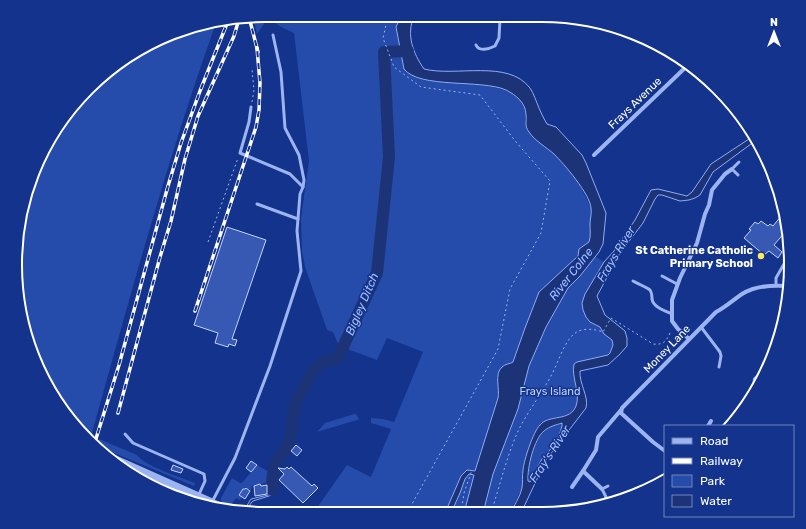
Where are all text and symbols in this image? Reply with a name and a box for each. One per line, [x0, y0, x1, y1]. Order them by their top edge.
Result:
north arrow [754, 12, 794, 52]
text: N [770, 16, 778, 29]
street label: Frays Avenue [606, 74, 664, 132]
water label: Frays River [594, 223, 638, 284]
place label: St Catherine Catholic Primary School [635, 244, 753, 270]
water label: River Colne [546, 245, 596, 303]
marker: St Catherine Catholic Primary School [756, 251, 766, 261]
water label: Bigley Ditch [343, 271, 381, 337]
street label: Money Lane [641, 322, 693, 376]
park label: Frays Island [519, 385, 581, 398]
water label: Fray's River [526, 423, 574, 485]
legend [664, 425, 794, 517]
text: Road [700, 434, 728, 448]
text: Railway [700, 454, 743, 468]
text: Park [700, 474, 726, 488]
text: Water [700, 494, 732, 508]

